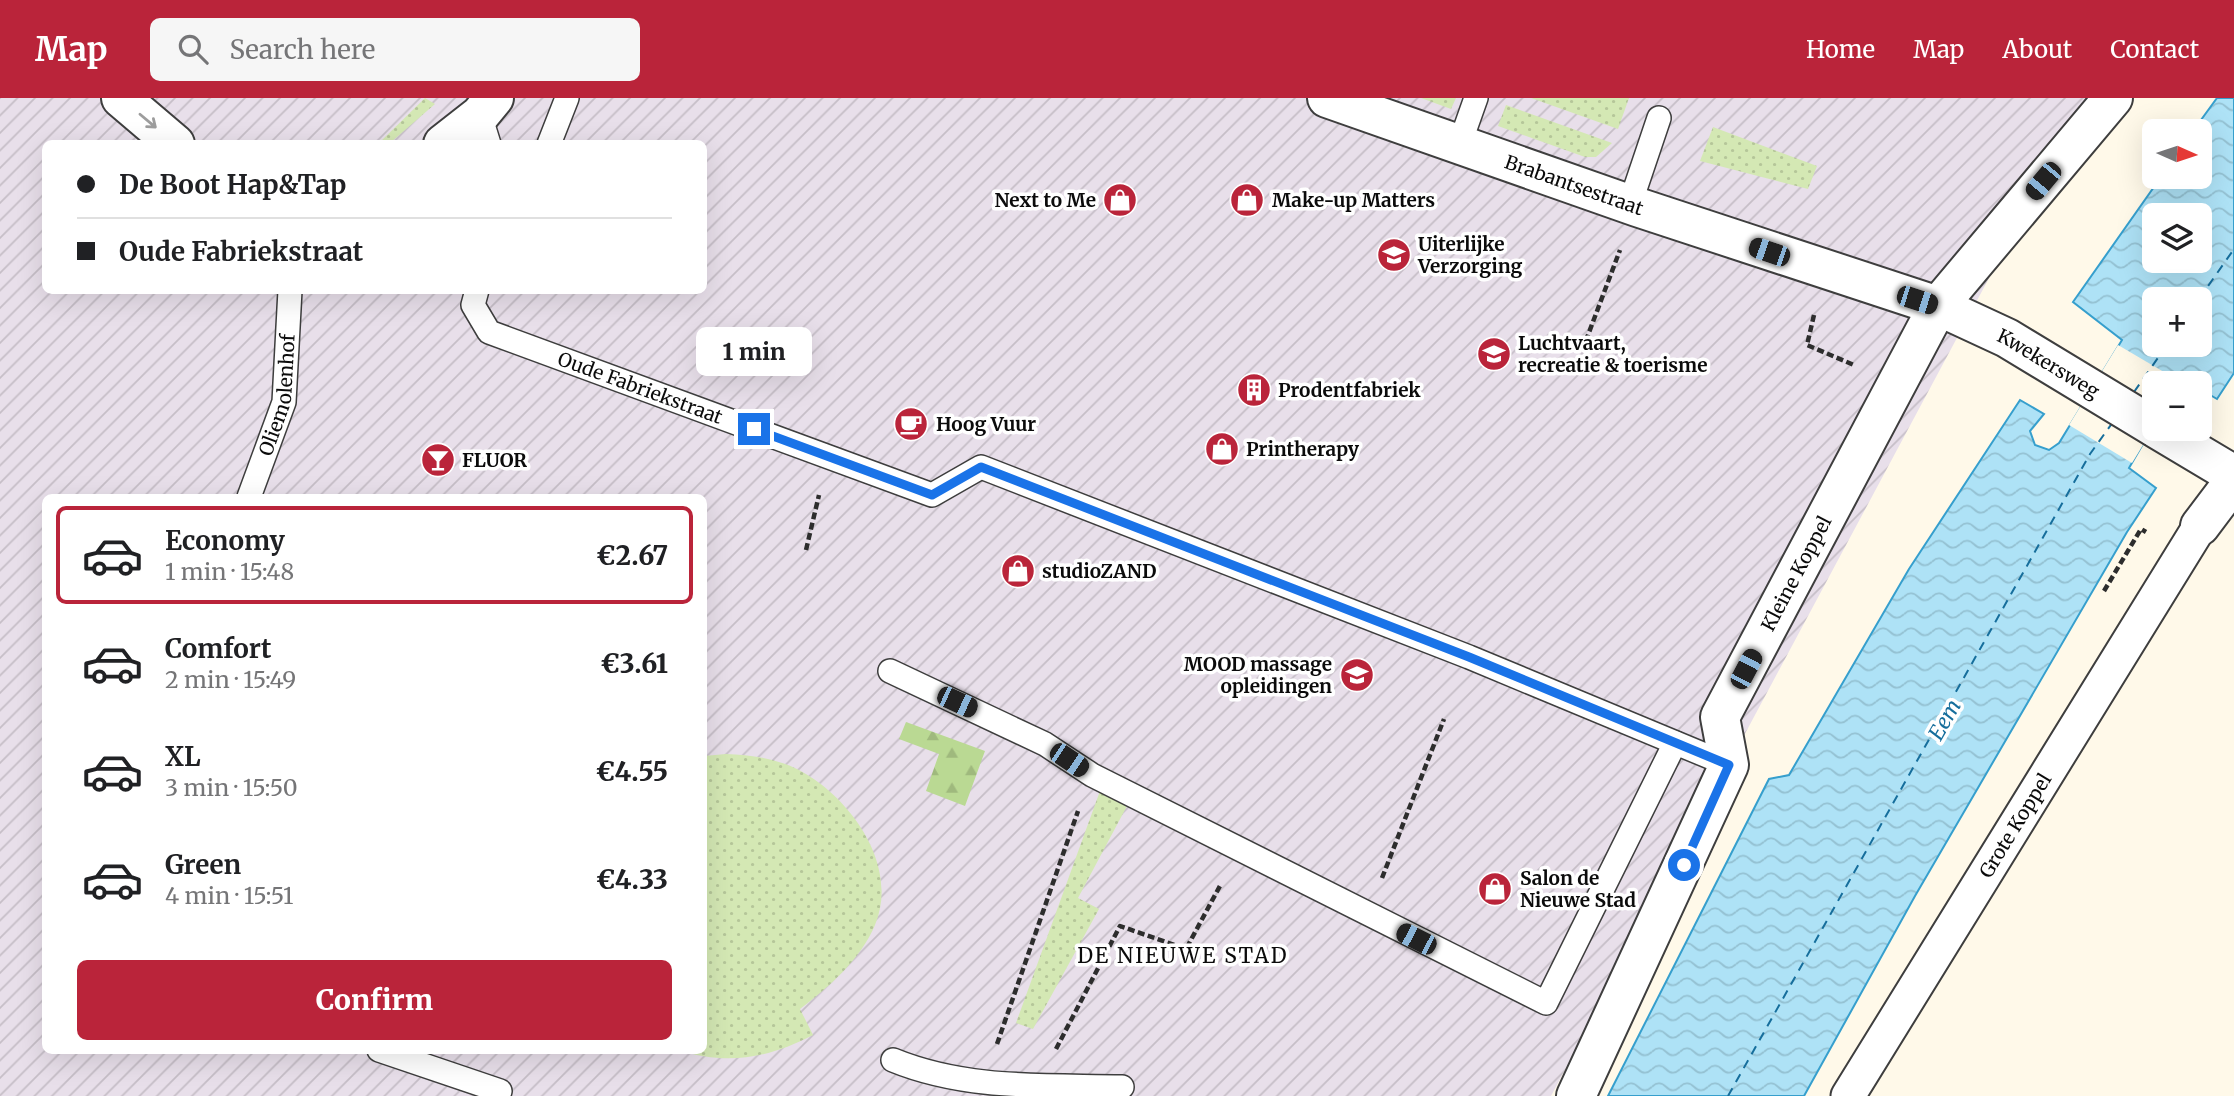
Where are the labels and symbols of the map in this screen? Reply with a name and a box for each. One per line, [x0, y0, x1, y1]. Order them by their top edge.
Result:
one-way arrow [139, 113, 157, 129]
north arrow [2142, 119, 2212, 189]
street label: Brabantsestraat [1502, 150, 1647, 220]
car [2022, 158, 2065, 204]
shop icon: Next to Me [1101, 181, 1139, 219]
shop icon: Make-up Matters [1228, 181, 1266, 219]
place label: Next to Me [994, 188, 1096, 212]
place label: Make-up Matters [1272, 188, 1435, 212]
place label: Uiterlijke Verzorging [1417, 232, 1523, 278]
car [1746, 235, 1793, 269]
school or university icon: Uiterlijke Verzorging [1375, 236, 1413, 274]
car [1894, 284, 1941, 316]
street label: Kwekersweg [1994, 323, 2104, 403]
callout: 1 min [696, 328, 812, 376]
place label: Luchtvaart, recreatie & toerisme [1518, 331, 1707, 377]
street label: Oliemolenhof [253, 333, 300, 459]
school or university icon: Luchtvaart, recreatie & toerisme [1475, 335, 1513, 373]
street label: Oude Fabriekstraat [555, 346, 726, 429]
building icon: Prodentfabriek [1235, 371, 1273, 409]
place label: Prodentfabriek [1278, 378, 1421, 402]
cafe icon: Hoog Vuur [892, 405, 930, 443]
place label: Hoog Vuur [936, 412, 1036, 436]
route end [738, 413, 770, 445]
shop icon: Printherapy [1203, 430, 1241, 468]
place label: Printherapy [1246, 437, 1360, 461]
bar icon: FLUOR [419, 441, 457, 479]
place label: FLUOR [462, 448, 527, 472]
street label: Kleine Koppel [1756, 512, 1837, 635]
shop icon: studioZAND [999, 552, 1037, 590]
place label: studioZAND [1042, 559, 1156, 583]
car [1727, 646, 1766, 692]
place label: MOOD massage opleidingen [1184, 652, 1332, 698]
school or university icon: MOOD massage opleidingen [1338, 656, 1376, 694]
car [934, 684, 981, 720]
water label: Eem [1922, 694, 1967, 745]
car [1046, 740, 1093, 780]
street label: Grote Koppel [1974, 769, 2056, 882]
route start [1668, 849, 1700, 881]
place label: Salon de Nieuwe Stad [1520, 866, 1636, 912]
shop icon: Salon de Nieuwe Stad [1476, 870, 1514, 908]
car [1393, 920, 1440, 958]
district label: DE NIEUWE STAD [1077, 942, 1289, 969]

